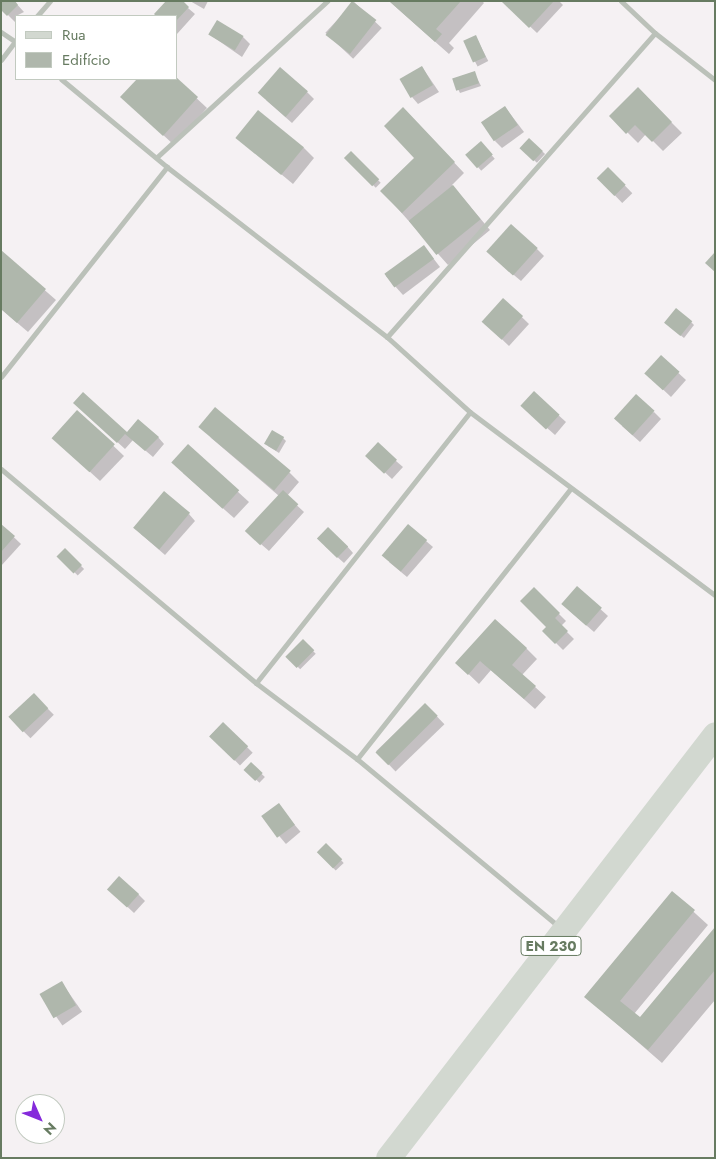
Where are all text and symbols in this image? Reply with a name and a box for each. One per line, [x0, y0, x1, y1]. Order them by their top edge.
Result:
legend [15, 15, 178, 80]
text: Rua [62, 24, 86, 46]
text: Edifício [62, 49, 110, 71]
road number: EN 230 [520, 934, 582, 958]
north arrow [15, 1094, 65, 1144]
text: N [39, 1118, 61, 1140]

